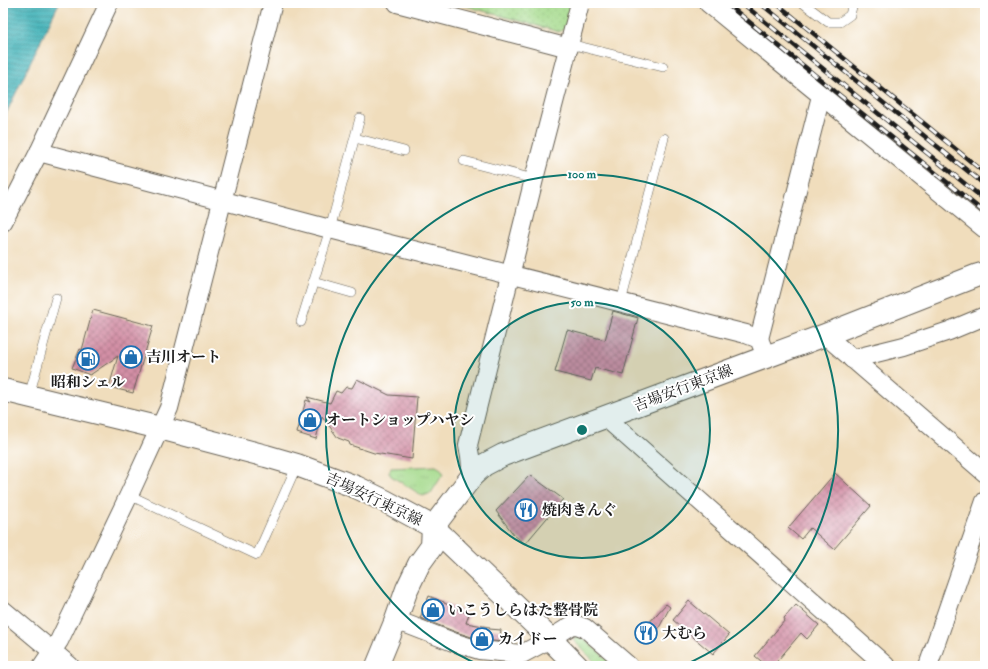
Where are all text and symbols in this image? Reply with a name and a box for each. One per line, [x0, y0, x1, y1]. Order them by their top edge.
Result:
text: 100 m [568, 167, 597, 182]
text: 50 m [570, 295, 594, 310]
shop icon: 吉川オート [118, 344, 144, 370]
fuel station icon: 昭和シェル [75, 346, 101, 372]
place label: 吉川オート [146, 348, 221, 367]
street label: 吉場安行東京線 [631, 361, 736, 416]
place label: 昭和シェル [51, 373, 125, 392]
shop icon: オートショップハヤシ [297, 407, 323, 433]
place label: オートショップハヤシ [326, 411, 474, 430]
centre of rings [575, 423, 589, 437]
street label: 吉場安行東京線 [322, 469, 425, 530]
restaurant icon: 焼肉きんぐ [513, 497, 539, 523]
place label: 焼肉きんぐ [542, 501, 617, 520]
shop icon: いこうしらはた整骨院 [420, 597, 446, 623]
place label: いこうしらはた整骨院 [448, 601, 598, 620]
restaurant icon: 大むら [633, 620, 659, 646]
place label: 大むら [662, 624, 707, 643]
shop icon: カイドー [469, 626, 495, 652]
place label: カイドー [498, 630, 558, 649]

